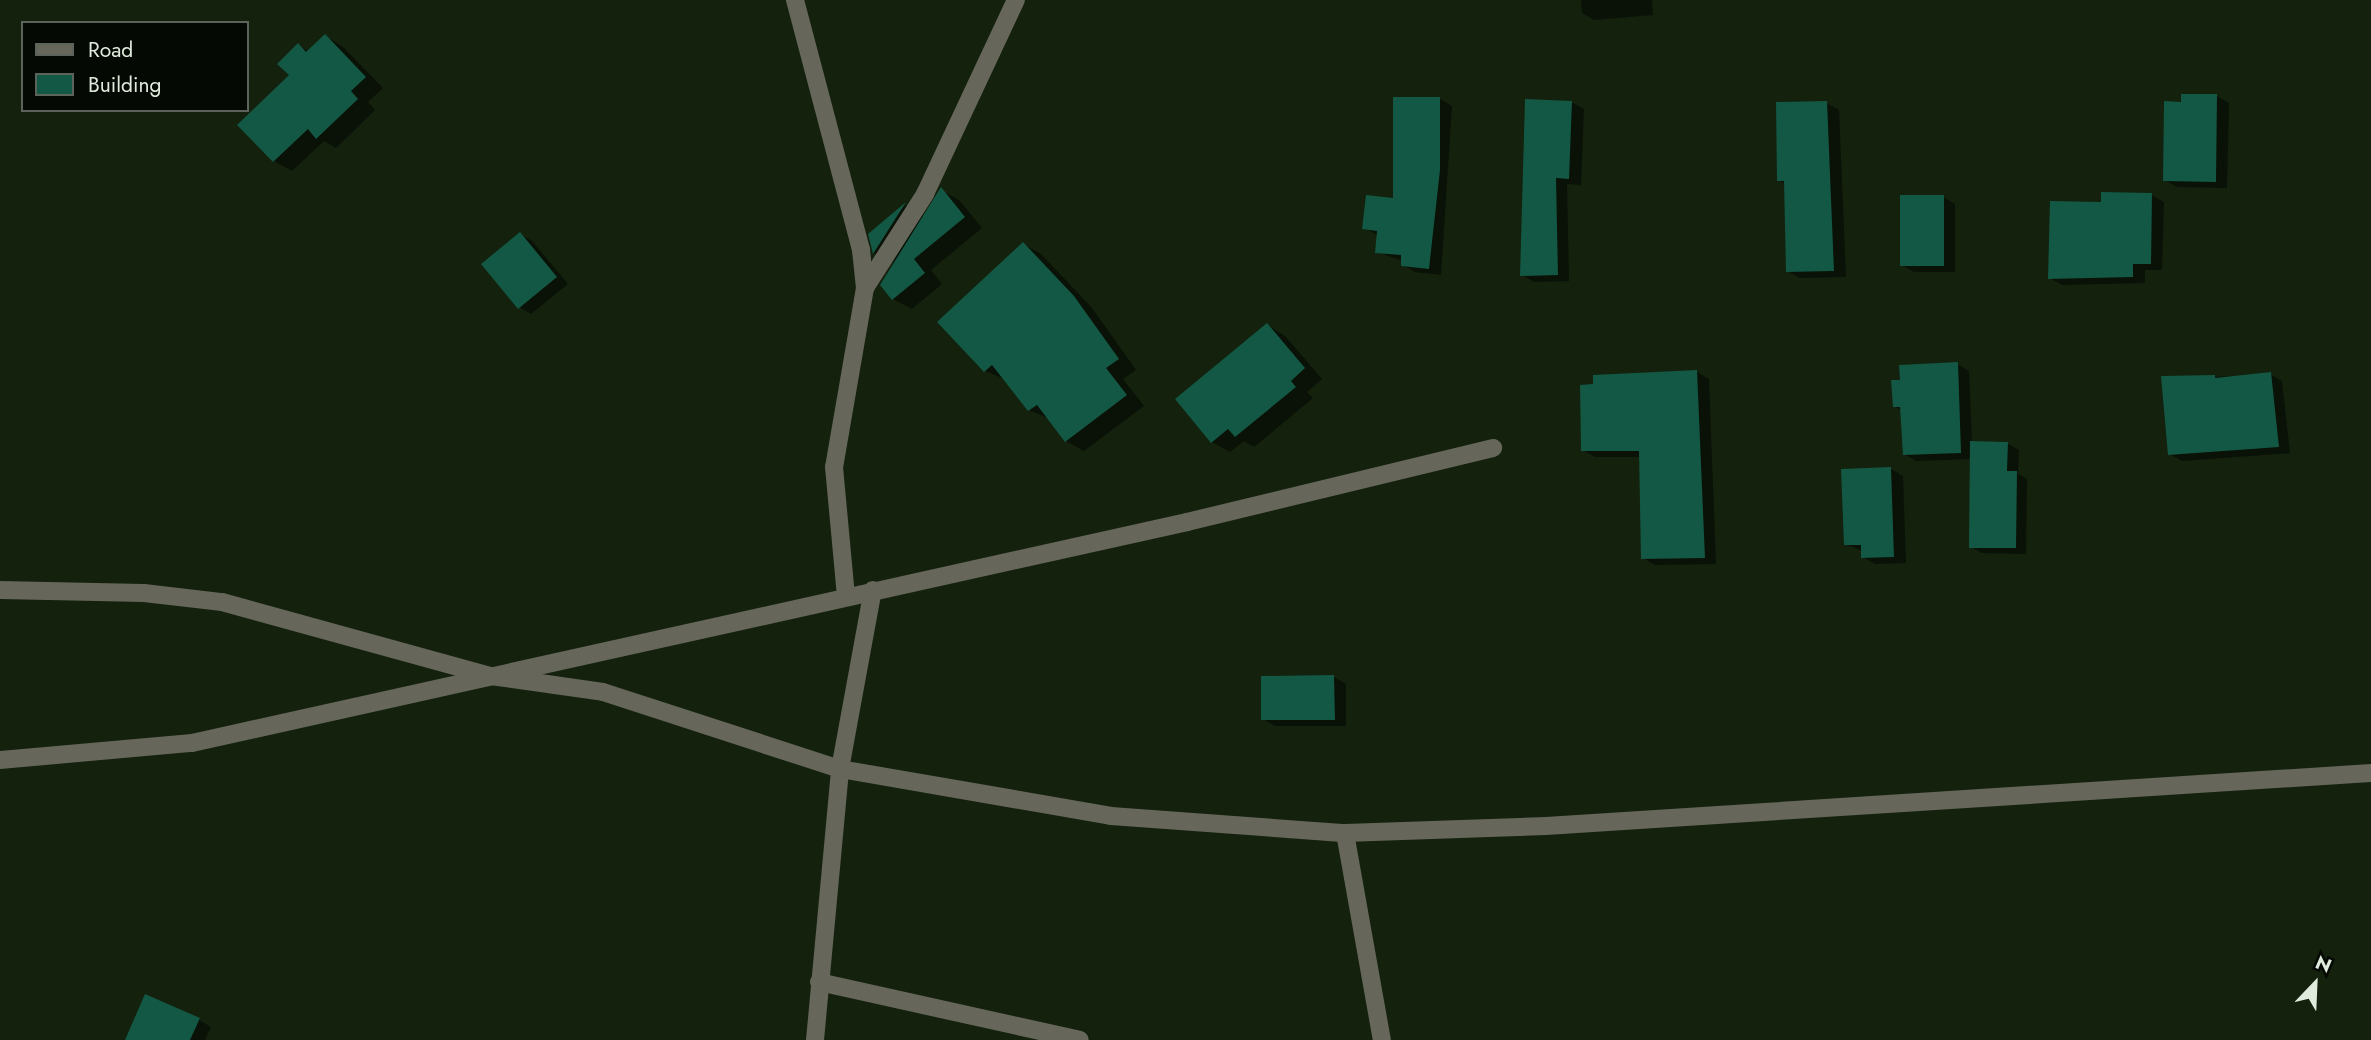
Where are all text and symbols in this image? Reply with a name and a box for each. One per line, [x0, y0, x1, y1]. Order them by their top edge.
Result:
legend [21, 21, 248, 112]
text: Road [88, 35, 133, 65]
text: Building [88, 70, 161, 100]
north arrow [2280, 949, 2350, 1019]
text: N [2311, 949, 2336, 980]

